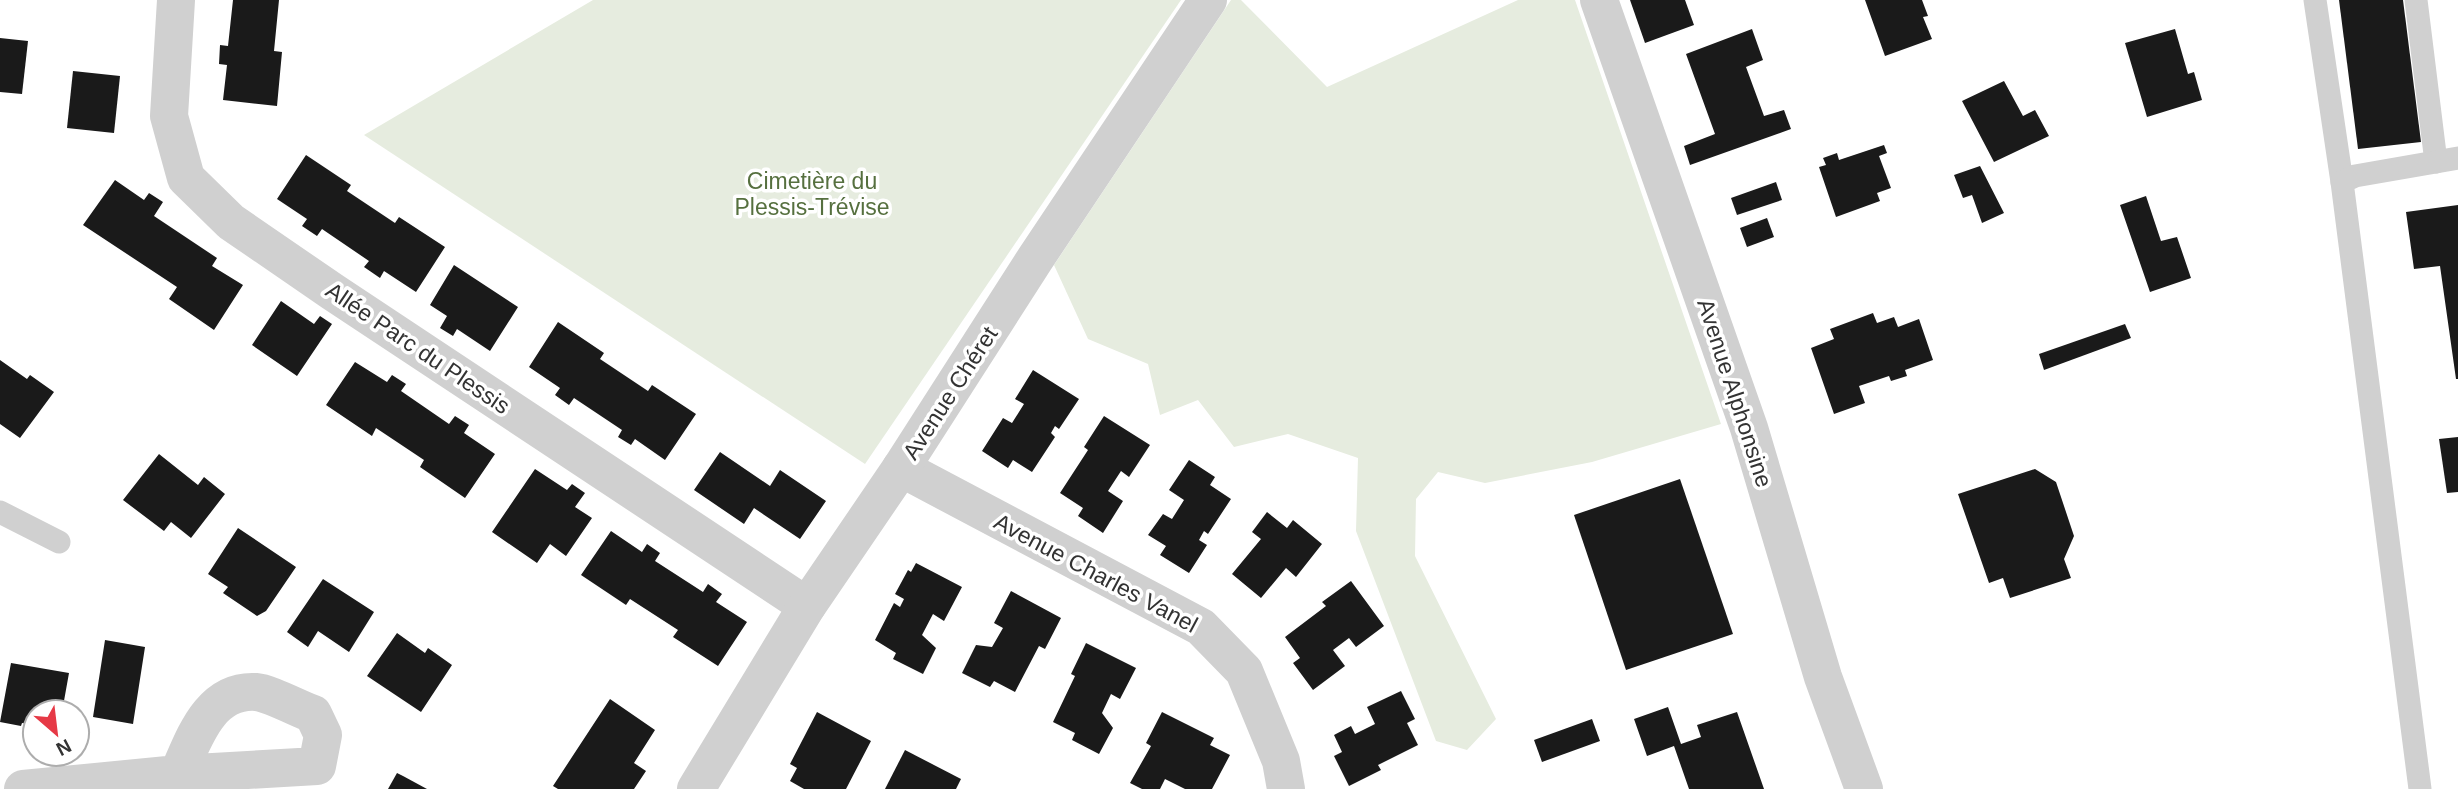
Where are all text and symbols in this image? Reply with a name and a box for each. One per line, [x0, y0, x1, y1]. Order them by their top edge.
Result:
park label: Cimetière du Plessis-Trévise [734, 168, 890, 220]
street label: Allée Parc du Plessis [321, 277, 515, 419]
street label: Avenue Alphonsine [1692, 296, 1778, 490]
street label: Avenue Chéret [897, 321, 1003, 464]
street label: Avenue Charles Vanel [990, 508, 1202, 638]
north arrow [21, 698, 91, 768]
text: N [53, 735, 75, 760]

